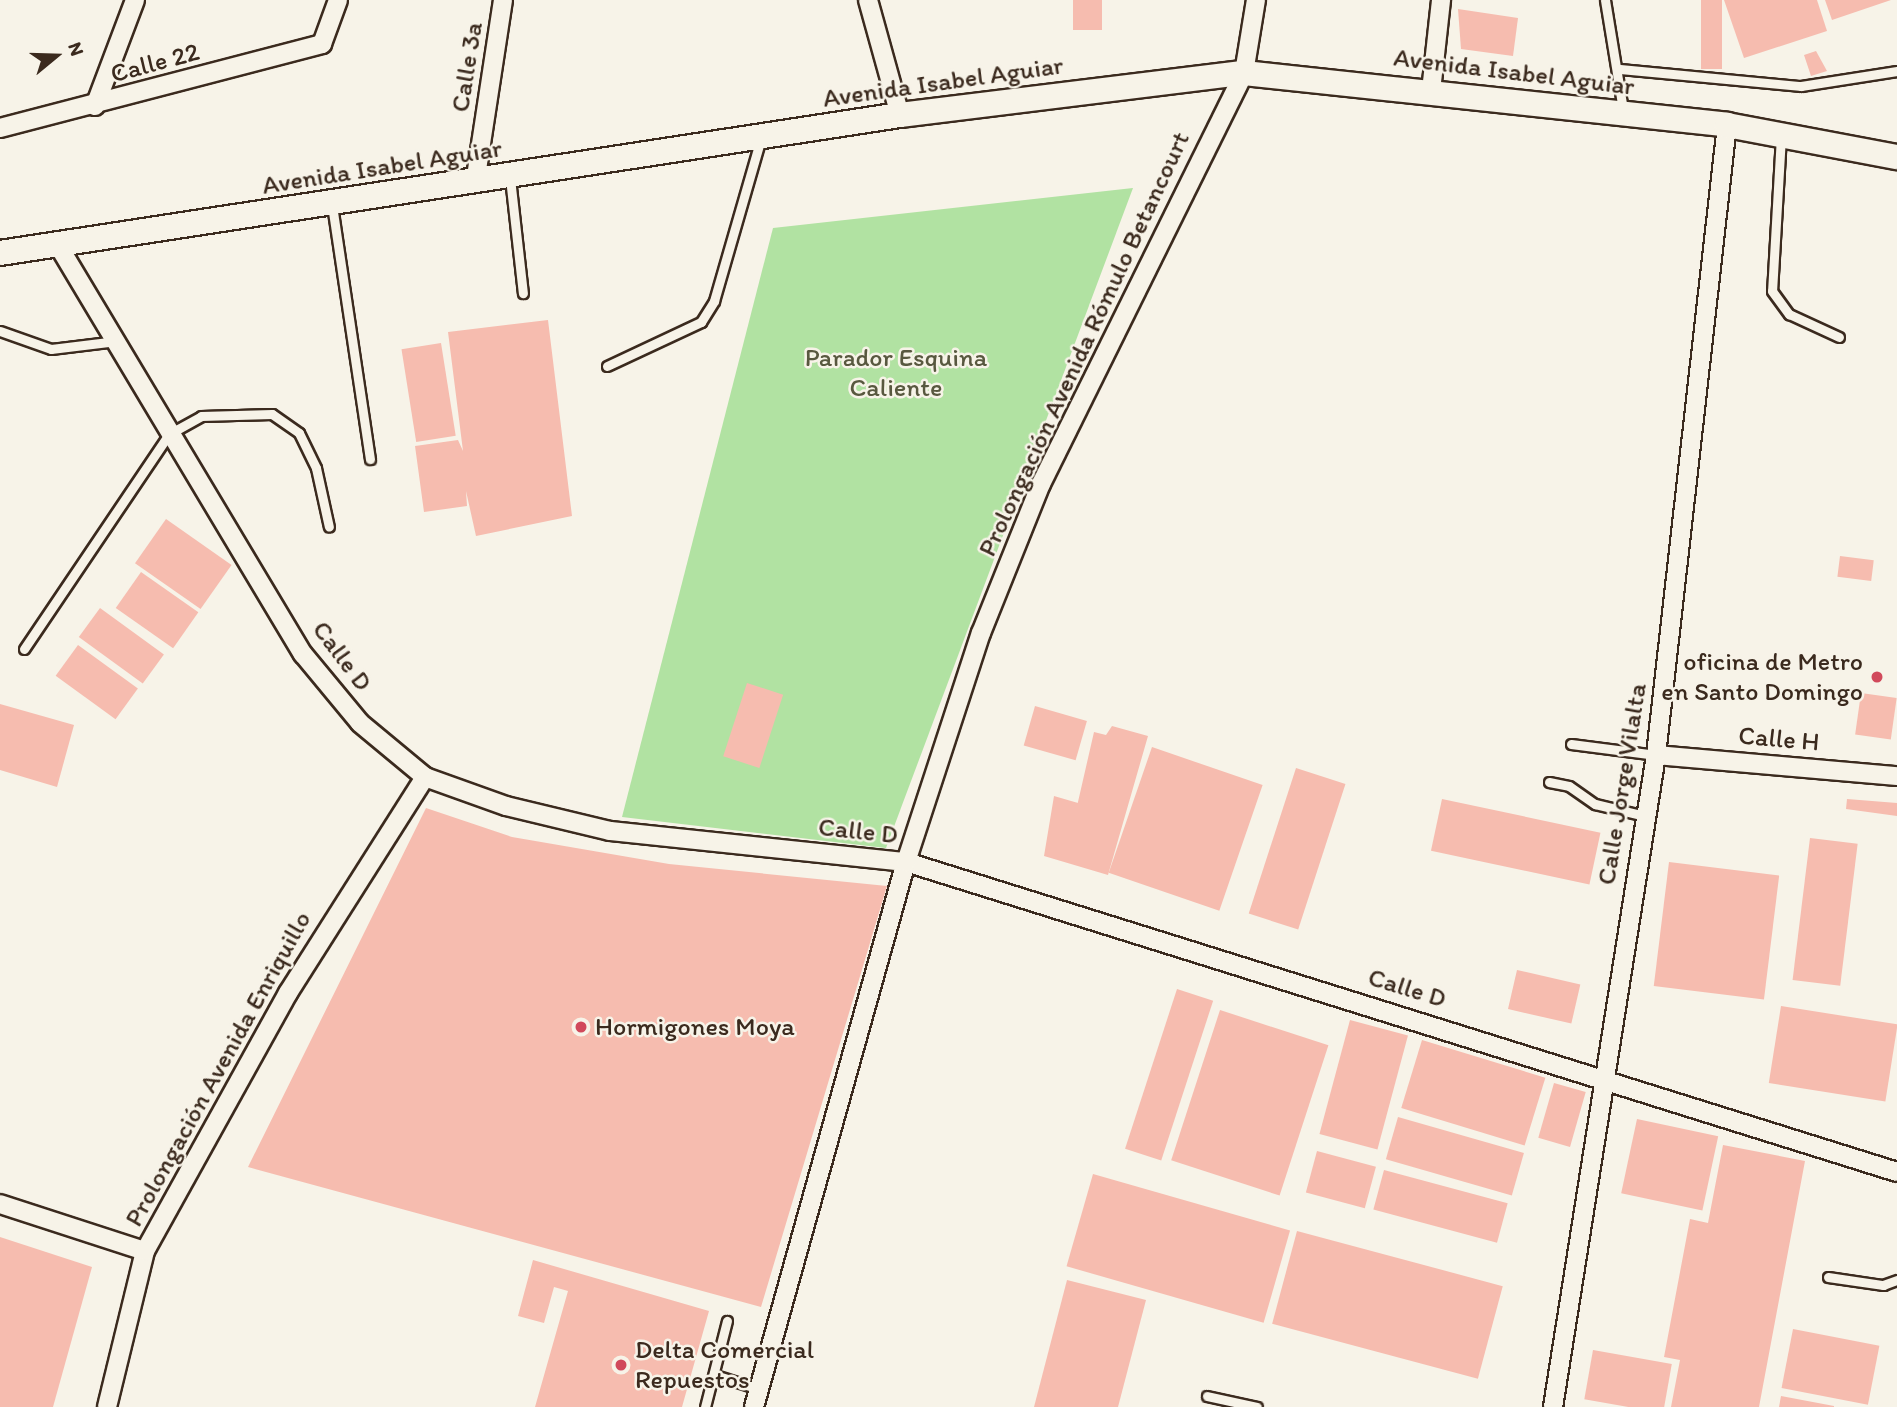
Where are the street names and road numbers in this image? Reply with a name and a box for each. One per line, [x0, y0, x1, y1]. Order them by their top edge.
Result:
street label: Calle 3a [444, 20, 490, 114]
street label: Calle 22 [107, 36, 203, 90]
street label: Avenida Isabel Aguiar [1392, 42, 1636, 102]
street label: Avenida Isabel Aguiar [821, 50, 1065, 114]
street label: Prolongación Avenida Rómulo Betancourt [972, 127, 1196, 561]
street label: Avenida Isabel Aguiar [260, 133, 504, 201]
street label: Calle D [305, 615, 379, 697]
street label: Calle Jorge Vilalta [1591, 681, 1653, 887]
street label: Calle H [1737, 720, 1821, 758]
street label: Calle D [816, 811, 900, 851]
street label: Prolongación Avenida Enriquillo [118, 906, 318, 1232]
street label: Calle D [1364, 961, 1450, 1015]

